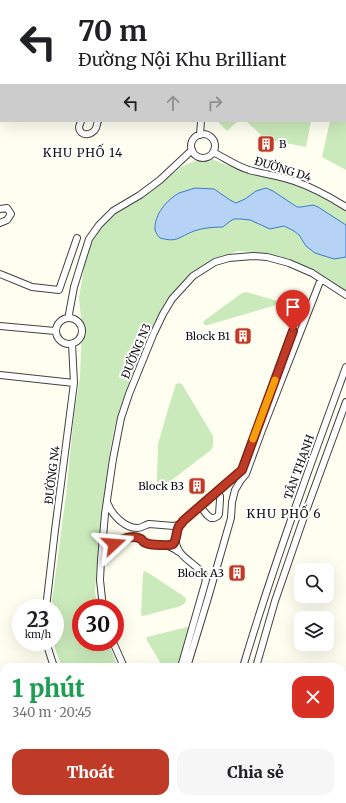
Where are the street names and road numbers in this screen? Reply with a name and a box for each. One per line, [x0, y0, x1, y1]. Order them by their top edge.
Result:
street label: ĐƯỜNG D4 [253, 154, 313, 184]
street label: ĐƯỜNG N3 [118, 321, 154, 381]
street label: TÂN THẠNH [281, 433, 317, 501]
street label: ĐƯỜNG N4 [41, 445, 63, 505]

